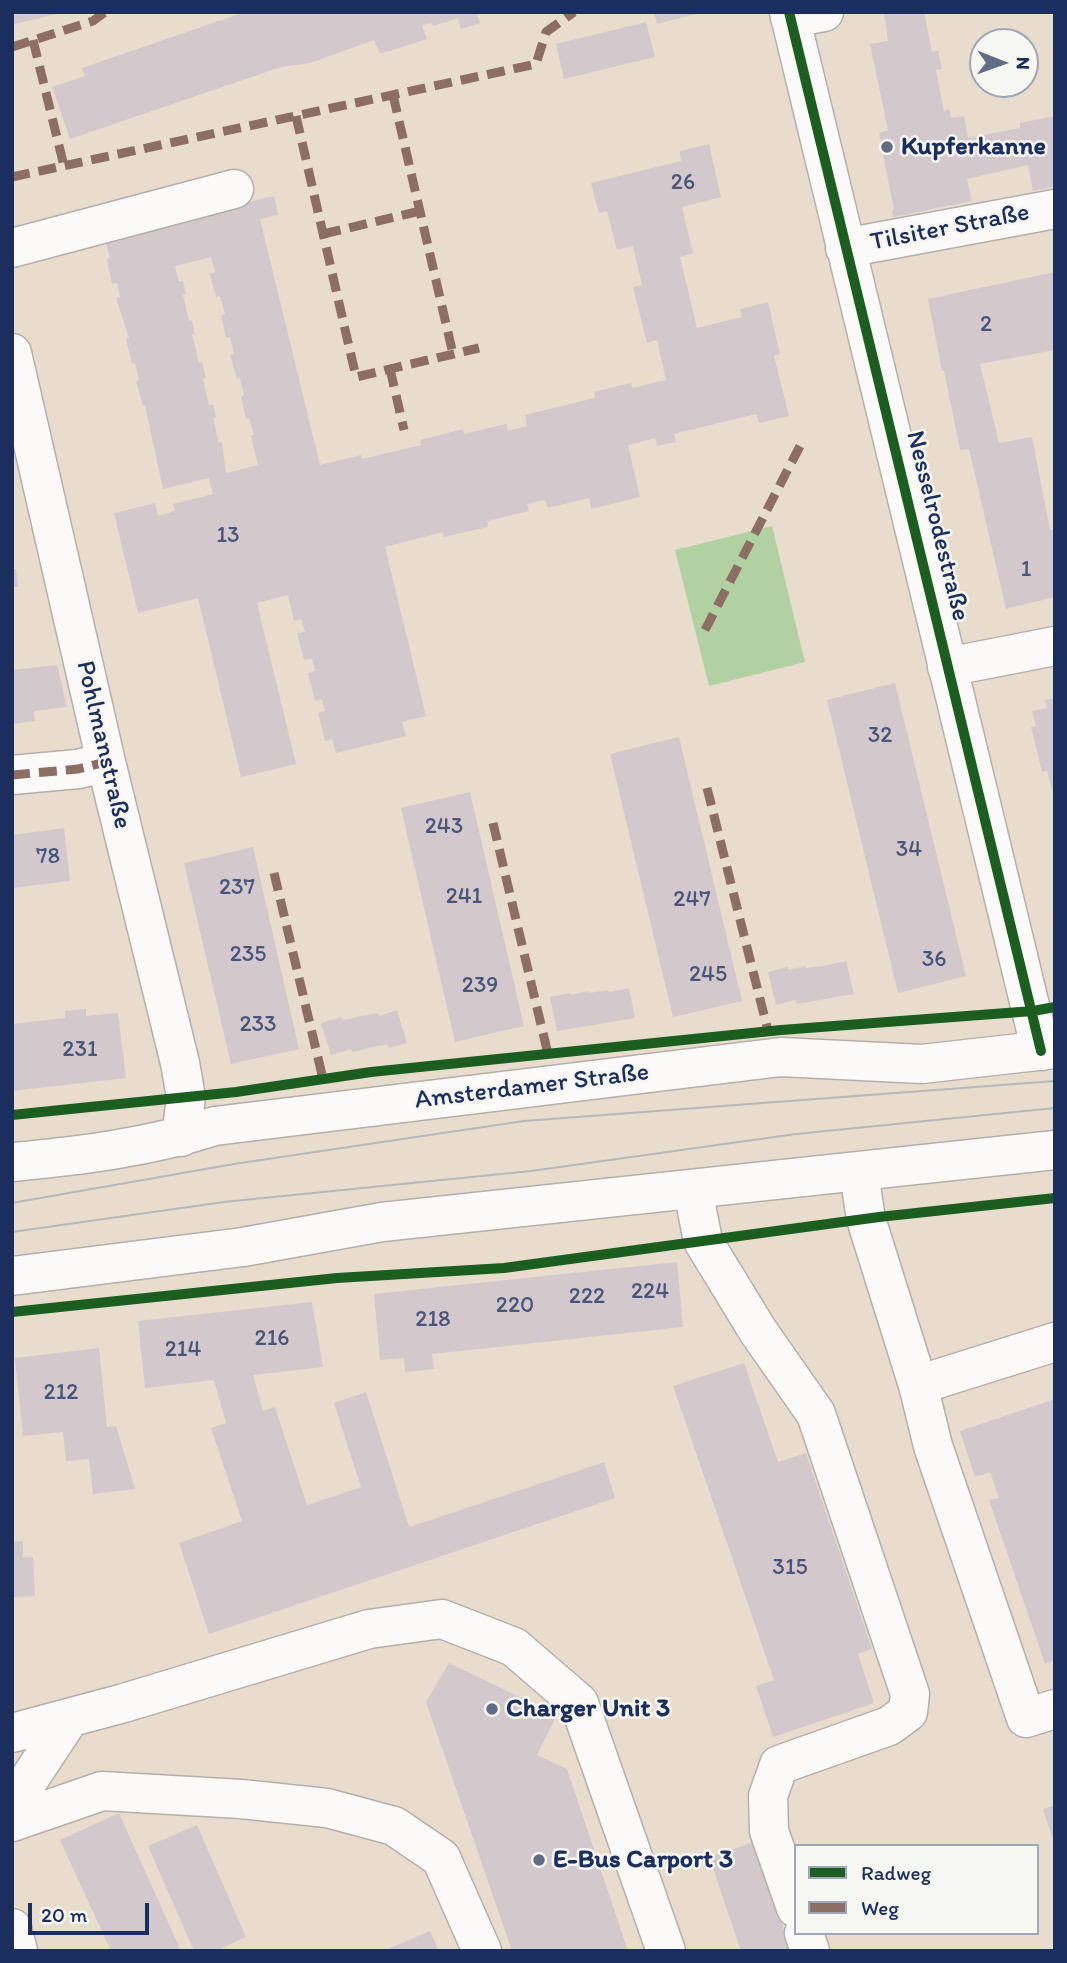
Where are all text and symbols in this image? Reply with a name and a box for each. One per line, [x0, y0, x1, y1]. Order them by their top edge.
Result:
north arrow [969, 28, 1039, 98]
text: N [1012, 57, 1035, 70]
place label: Kupferkanne [901, 131, 1046, 163]
marker: Kupferkanne [879, 139, 895, 155]
house number: 26 [671, 169, 695, 197]
street label: Tilsiter Straße [868, 197, 1032, 259]
house number: 2 [980, 311, 992, 339]
street label: Nesselrodestraße [898, 428, 976, 624]
house number: 13 [216, 522, 240, 550]
house number: 1 [1021, 556, 1031, 584]
street label: Pohlmanstraße [68, 658, 138, 832]
house number: 32 [868, 722, 892, 750]
house number: 243 [425, 813, 463, 841]
house number: 34 [896, 836, 922, 864]
house number: 78 [36, 843, 60, 871]
house number: 237 [219, 874, 255, 902]
house number: 241 [446, 883, 482, 911]
house number: 247 [673, 886, 711, 914]
house number: 235 [230, 941, 266, 969]
house number: 36 [922, 946, 946, 974]
house number: 245 [689, 961, 727, 989]
house number: 239 [462, 972, 498, 1000]
house number: 233 [239, 1011, 277, 1039]
house number: 231 [62, 1036, 98, 1064]
street label: Amsterdamer Straße [413, 1057, 651, 1117]
house number: 224 [631, 1278, 669, 1306]
house number: 222 [569, 1283, 605, 1311]
house number: 220 [496, 1292, 534, 1320]
house number: 218 [415, 1306, 451, 1334]
house number: 216 [255, 1325, 289, 1353]
house number: 214 [165, 1336, 201, 1364]
house number: 212 [44, 1379, 78, 1407]
house number: 315 [772, 1554, 808, 1582]
place label: Charger Unit 3 [506, 1693, 670, 1725]
marker: Charger Unit 3 [484, 1701, 500, 1717]
place label: E-Bus Carport 3 [553, 1844, 733, 1876]
legend [794, 1844, 1039, 1935]
marker: E-Bus Carport 3 [531, 1852, 547, 1868]
text: Radweg [861, 1860, 931, 1885]
scale bar [32, 1890, 152, 1934]
text: Weg [861, 1895, 899, 1920]
text: 20 m [41, 1902, 87, 1927]

